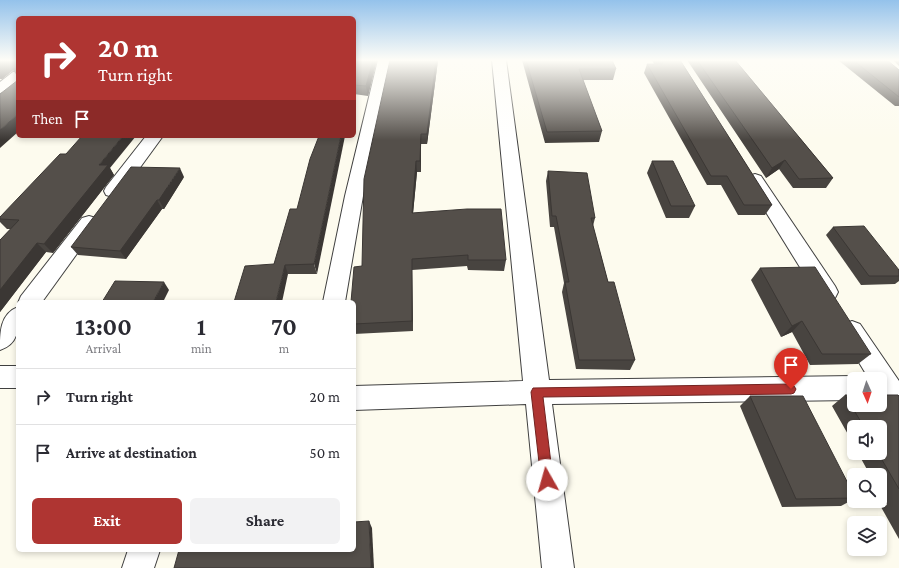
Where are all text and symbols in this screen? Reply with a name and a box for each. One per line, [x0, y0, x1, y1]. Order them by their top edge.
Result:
icon: right [32, 32, 84, 84]
text: 20 m [98, 32, 158, 63]
text: Turn right [98, 65, 172, 85]
icon: arrive [71, 108, 93, 130]
text: Then [32, 111, 63, 127]
text: 13:00 [75, 313, 132, 340]
text: 1 [197, 313, 206, 340]
text: 70 [271, 313, 297, 340]
text: Arrival [86, 341, 121, 356]
text: min [191, 341, 212, 356]
text: m [279, 341, 289, 356]
pin [774, 348, 808, 389]
icon: arrive [780, 354, 802, 376]
north arrow [847, 372, 887, 412]
map controls [847, 372, 887, 556]
icon: right [32, 386, 54, 408]
text: Turn right [66, 389, 133, 405]
text: 20 m [310, 389, 340, 405]
button: sound [847, 420, 887, 460]
icon: arrive [32, 442, 54, 464]
text: Arrive at destination [66, 445, 197, 461]
text: 50 m [310, 445, 340, 461]
position arrow [526, 459, 568, 501]
button: search [847, 468, 887, 508]
button: Exit [32, 498, 182, 544]
button: Share [190, 498, 340, 544]
button: layers [847, 516, 887, 556]

